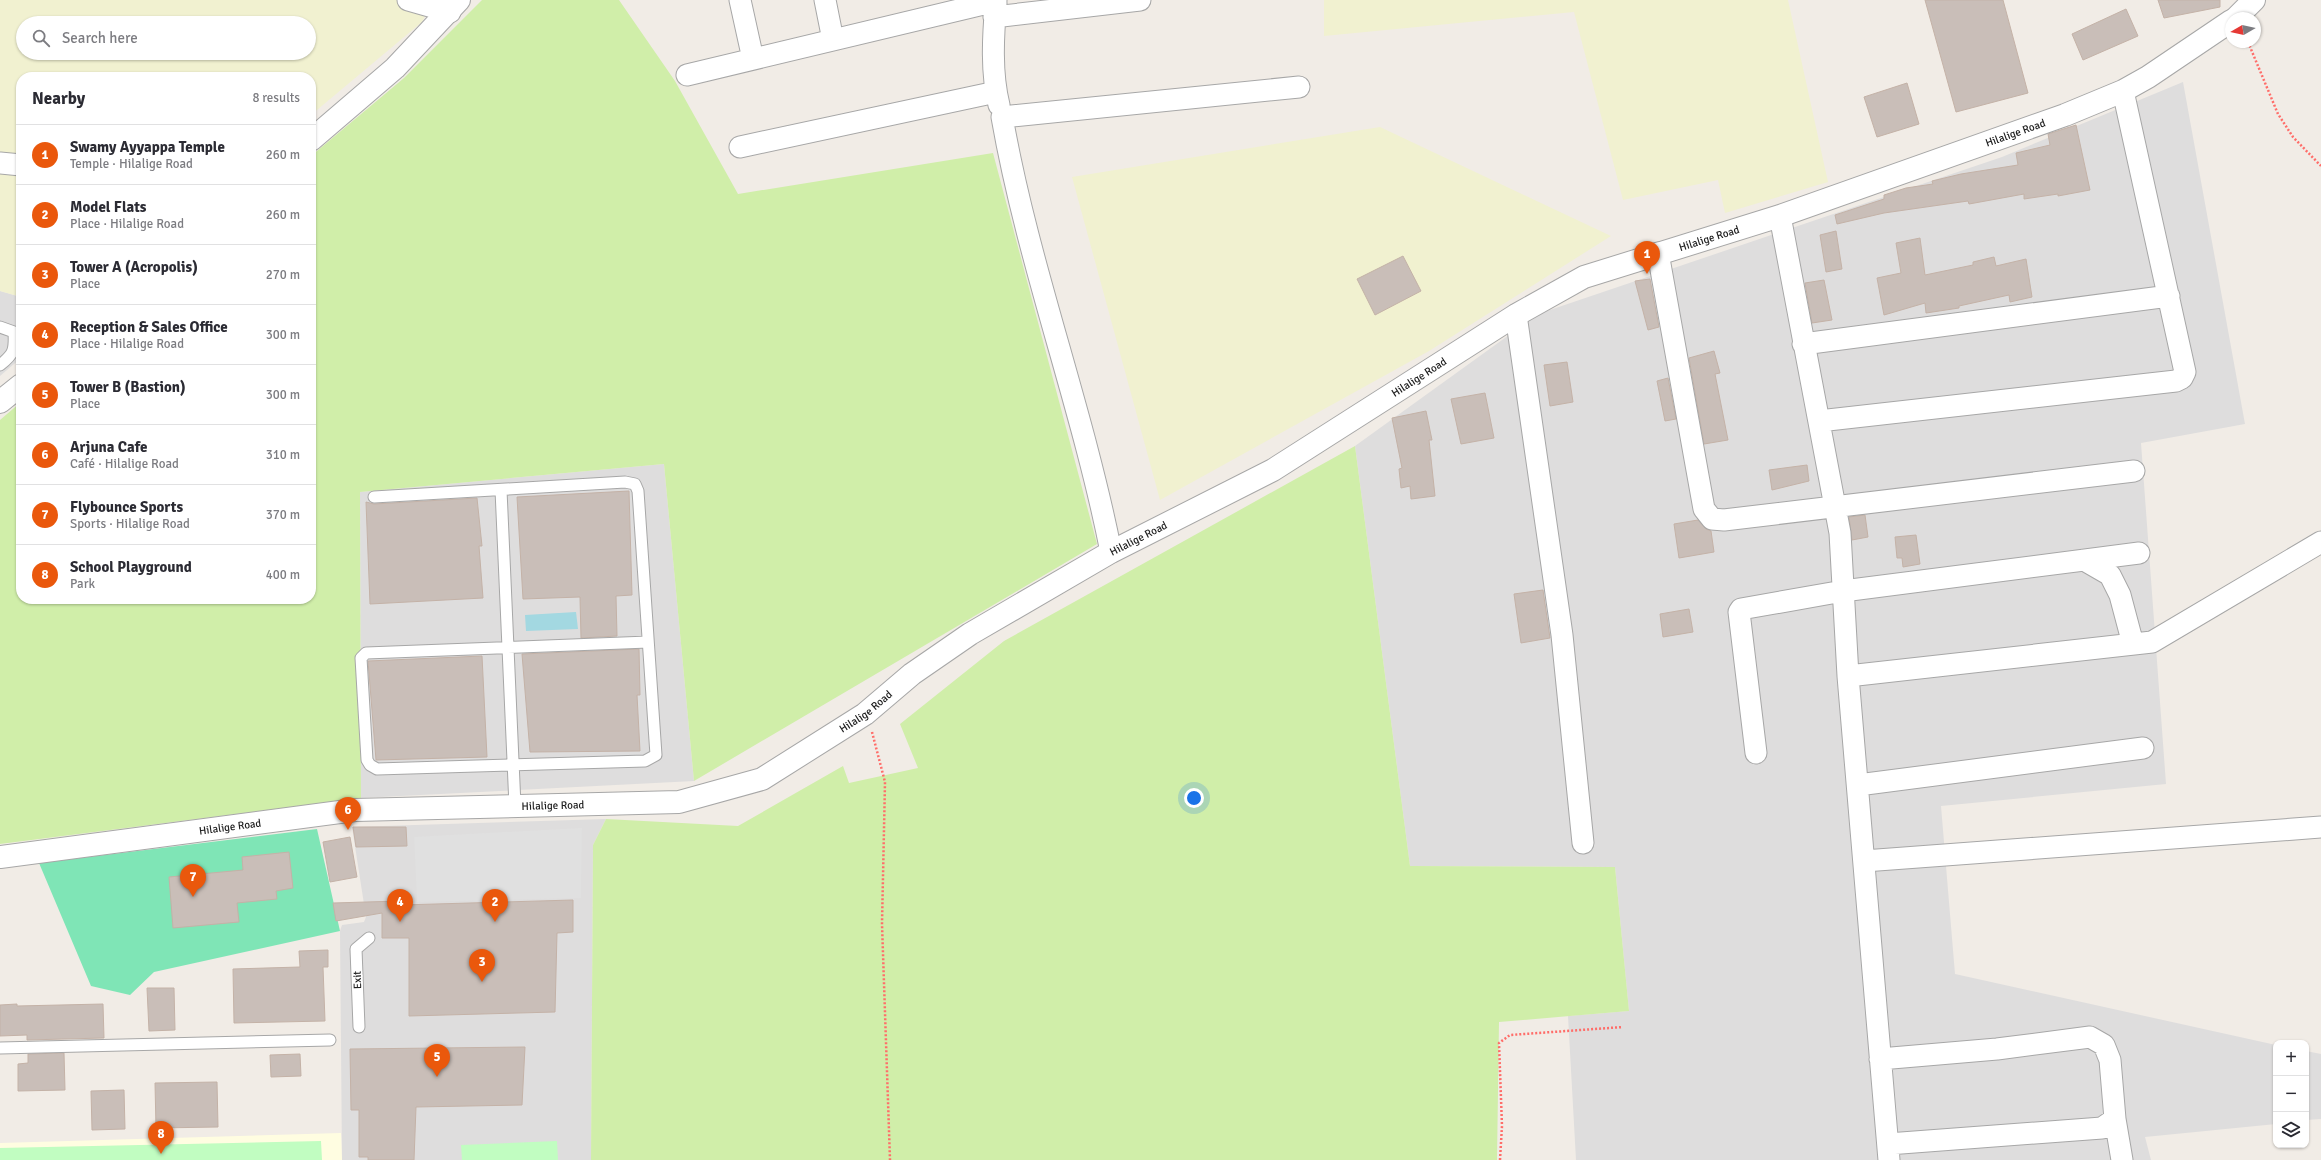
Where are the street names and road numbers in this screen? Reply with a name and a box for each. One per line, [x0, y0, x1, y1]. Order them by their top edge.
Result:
street label: Hilalige Road [1984, 116, 2047, 150]
street label: Hilalige Road [1677, 223, 1741, 254]
street label: Hilalige Road [1389, 355, 1449, 400]
street label: Hilalige Road [1108, 519, 1170, 559]
street label: Hilalige Road [837, 688, 895, 736]
street label: Hilalige Road [521, 798, 585, 813]
street label: Hilalige Road [198, 816, 262, 838]
street label: Exit [351, 971, 364, 989]

